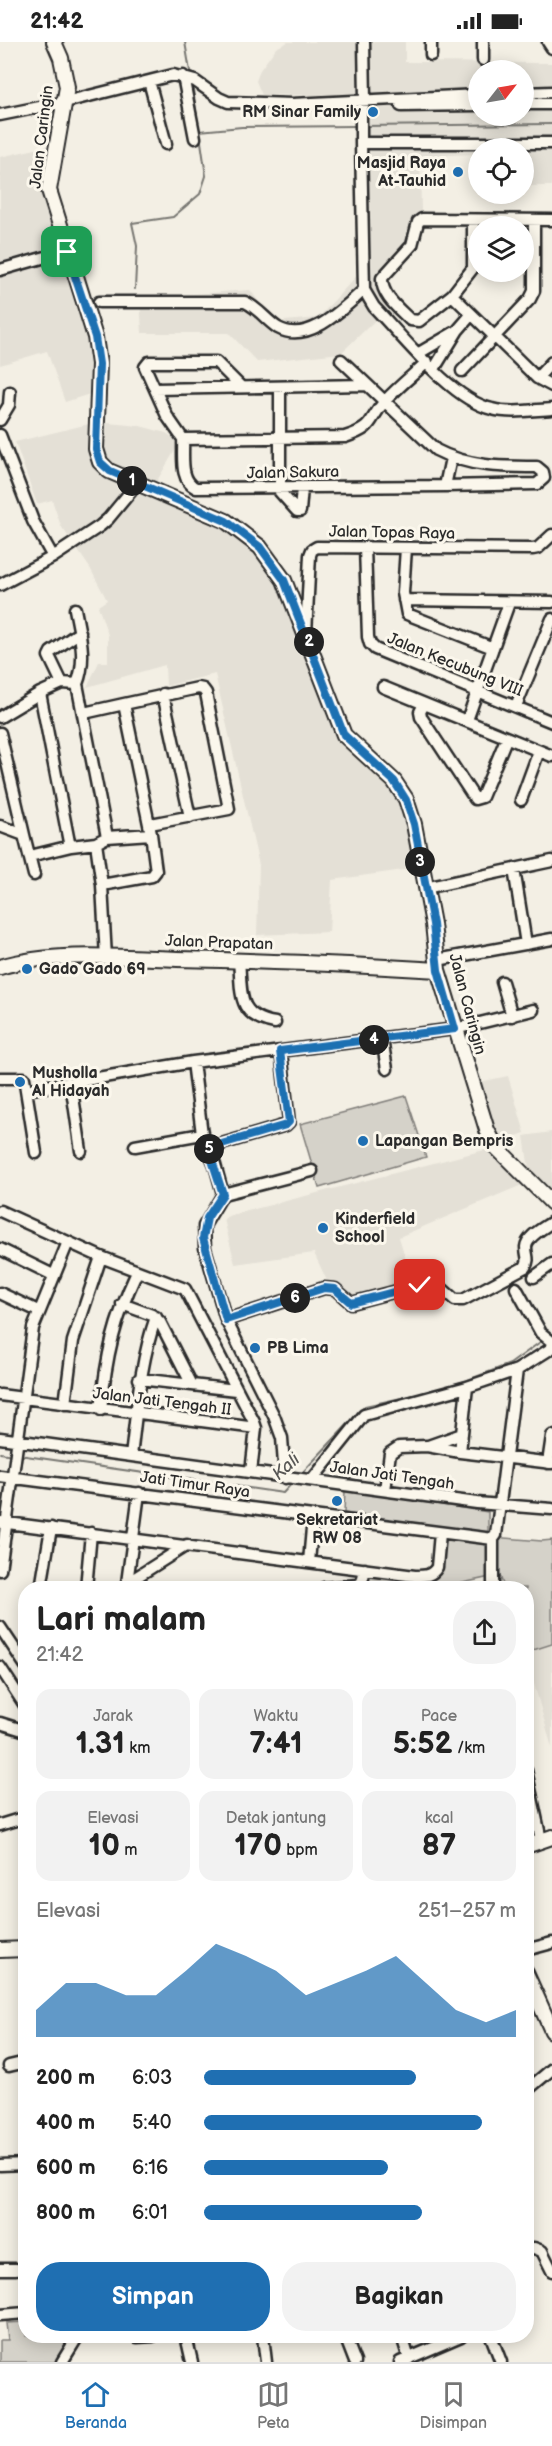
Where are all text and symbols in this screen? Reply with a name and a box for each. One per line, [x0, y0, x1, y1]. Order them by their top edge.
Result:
text: 21:42 [30, 8, 83, 35]
north arrow [468, 60, 534, 126]
map controls [468, 60, 534, 282]
street label: Jalan Caringin [26, 84, 58, 190]
place label: RM Sinar Family [242, 103, 362, 122]
marker: RM Sinar Family [366, 105, 380, 119]
button: locate [468, 138, 534, 204]
place label: Masjid Raya At-Tauhid [357, 154, 446, 191]
marker: Masjid Raya At-Tauhid [451, 165, 465, 179]
button: layers [468, 216, 534, 282]
pin [41, 226, 92, 277]
icon: arrive [50, 235, 83, 268]
street label: Jalan Sakura [247, 463, 339, 483]
pin: 1 [117, 466, 147, 496]
text: 1 [129, 471, 135, 490]
street label: Jalan Topas Raya [329, 522, 455, 544]
pin: 2 [294, 627, 324, 657]
street label: Jalan Kecubung VIII [384, 629, 526, 701]
text: 2 [304, 632, 314, 651]
pin: 3 [405, 847, 435, 877]
text: 3 [415, 852, 425, 871]
street label: Jalan Prapatan [165, 932, 273, 954]
street label: Jalan Caringin [444, 951, 490, 1057]
place label: Gado Gado 69 [39, 960, 146, 979]
marker: Gado Gado 69 [20, 962, 34, 976]
pin: 4 [359, 1025, 389, 1055]
text: 4 [369, 1030, 379, 1049]
place label: Musholla Al Hidayah [31, 1064, 109, 1101]
marker: Musholla Al Hidayah [13, 1075, 27, 1089]
place label: Lapangan Bempris [375, 1132, 514, 1151]
pin: 5 [194, 1134, 224, 1164]
marker: Lapangan Bempris [356, 1134, 370, 1148]
text: 5 [204, 1139, 214, 1158]
place label: Kinderfield School [335, 1210, 415, 1247]
marker: Kinderfield School [316, 1221, 330, 1235]
pin [394, 1259, 445, 1310]
icon: check [403, 1268, 436, 1301]
pin: 6 [280, 1283, 310, 1313]
text: 6 [290, 1288, 300, 1307]
place label: PB Lima [267, 1339, 329, 1358]
marker: PB Lima [248, 1341, 262, 1355]
street label: Jalan Jati Tengah II [92, 1384, 232, 1420]
water label: Kali [268, 1449, 305, 1485]
street label: Jalan Jati Tengah [329, 1458, 456, 1494]
street label: Jati Timur Raya [139, 1468, 251, 1502]
marker: Sekretariat RW 08 [330, 1494, 344, 1508]
place label: Sekretariat RW 08 [296, 1511, 378, 1548]
text: Lari malam [36, 1600, 206, 1640]
button: share [453, 1601, 516, 1664]
text: 21:42 [36, 1643, 83, 1667]
text: Jarak [93, 1707, 133, 1726]
text: Waktu [254, 1707, 298, 1726]
text: Pace [421, 1707, 457, 1726]
text: 1.31 [76, 1726, 125, 1762]
text: 7:41 [249, 1726, 303, 1762]
text: 5:52 [393, 1726, 453, 1762]
text: km [125, 1739, 150, 1758]
text: /km [453, 1739, 485, 1758]
text: Elevasi [87, 1809, 139, 1828]
text: Detak jantung [226, 1809, 326, 1828]
text: kcal [425, 1809, 453, 1828]
text: 10 [89, 1828, 120, 1864]
text: 170 [234, 1828, 282, 1864]
text: 87 [422, 1828, 456, 1864]
text: m [120, 1841, 137, 1860]
text: bpm [282, 1841, 318, 1860]
text: Elevasi [36, 1899, 101, 1923]
text: 251–257 m [418, 1899, 516, 1923]
text: 200 m [36, 2066, 95, 2090]
text: 6:03 [132, 2066, 172, 2090]
text: 400 m [36, 2111, 95, 2135]
text: 5:40 [132, 2111, 171, 2135]
text: 600 m [36, 2156, 96, 2180]
text: 6:16 [132, 2156, 168, 2180]
text: 800 m [36, 2201, 95, 2225]
text: 6:01 [132, 2201, 168, 2225]
button: Simpan [36, 2262, 270, 2331]
button: Bagikan [282, 2262, 516, 2331]
tab: Beranda [65, 2378, 127, 2433]
tab: Peta [257, 2378, 290, 2433]
tab: Disimpan [419, 2378, 487, 2433]

